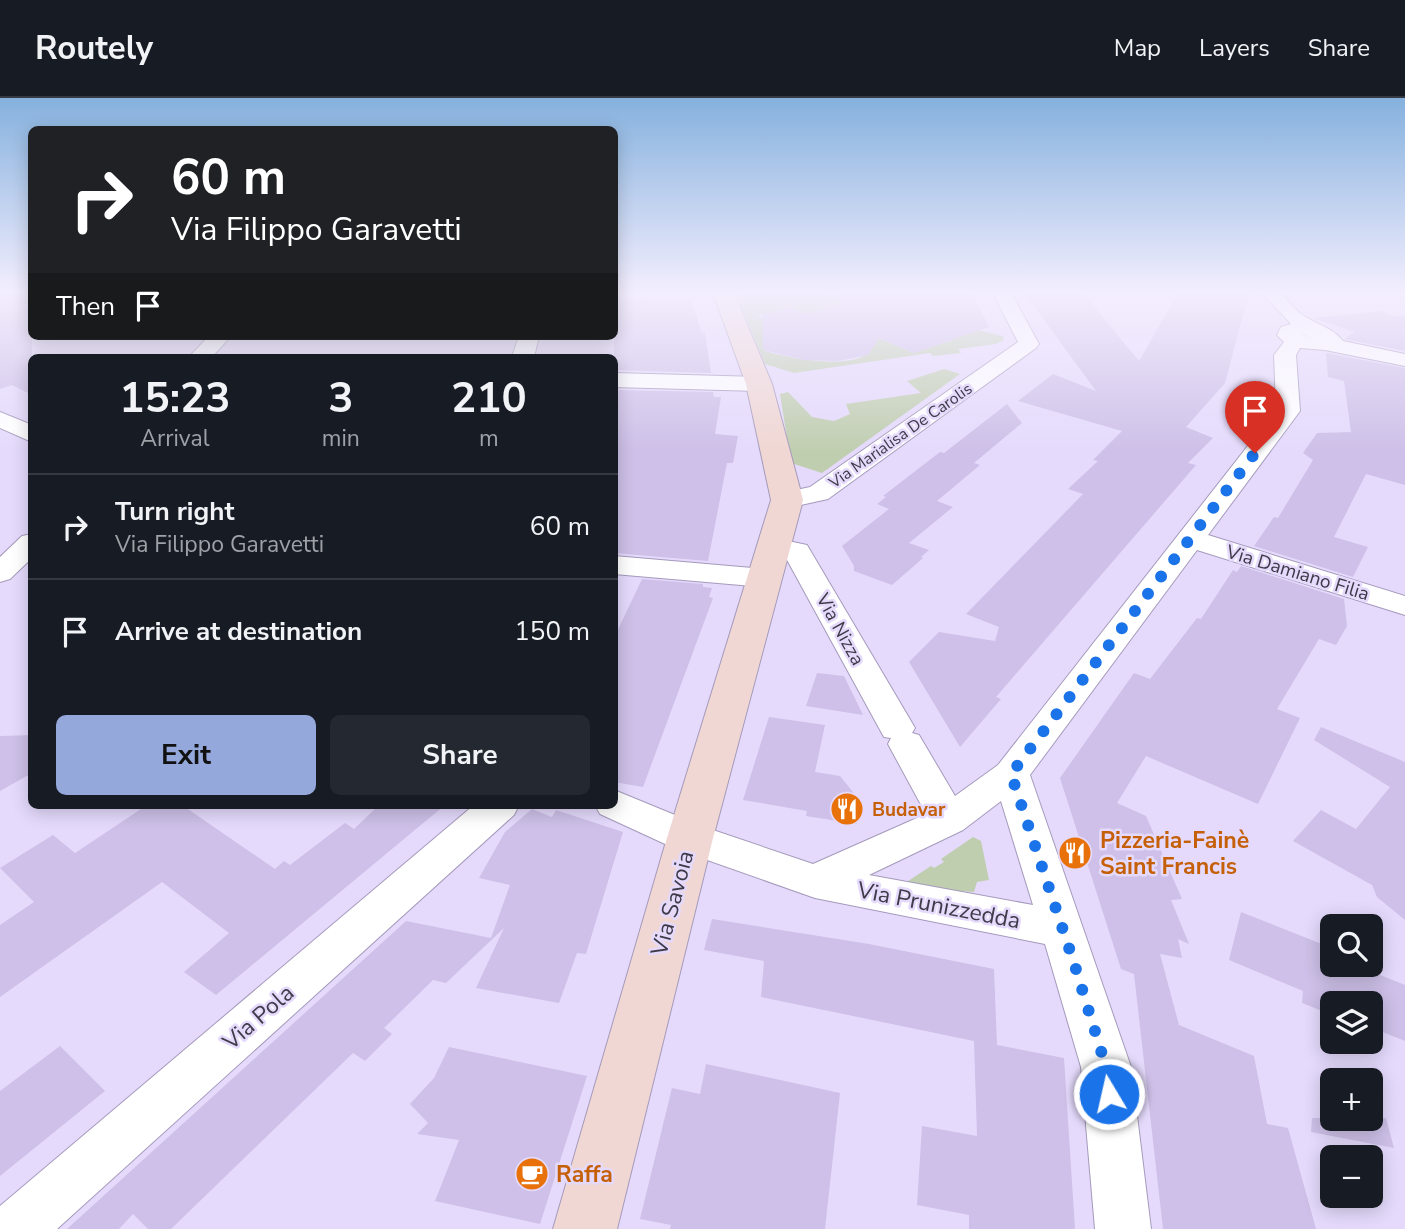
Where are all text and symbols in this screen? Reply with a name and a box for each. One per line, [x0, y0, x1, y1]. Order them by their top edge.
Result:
text: Routely [35, 26, 153, 71]
text: Map [1114, 32, 1161, 64]
text: Layers [1199, 32, 1270, 64]
text: Share [1308, 32, 1370, 64]
text: 60 m [171, 144, 286, 211]
icon: right [56, 154, 147, 245]
text: Via Filippo Garavetti [171, 208, 462, 251]
icon: arrive [129, 287, 167, 325]
text: Then [56, 289, 115, 324]
text: 15:23 [119, 370, 230, 427]
text: 3 [328, 370, 353, 427]
text: 210 [451, 370, 527, 427]
street label: Via Marialisa De Carolis [824, 378, 977, 494]
pin [1225, 381, 1285, 453]
icon: arrive [1236, 392, 1274, 430]
text: Arrival [140, 423, 209, 454]
text: min [322, 423, 360, 454]
text: m [479, 423, 499, 454]
text: Turn right [115, 494, 234, 529]
icon: right [56, 508, 94, 546]
text: 60 m [530, 509, 590, 544]
text: Via Filippo Garavetti [115, 529, 324, 560]
street label: Via Damiano Filia [1222, 539, 1373, 607]
street label: Via Nizza [809, 588, 871, 670]
icon: arrive [56, 613, 94, 651]
text: Arrive at destination [115, 614, 362, 649]
text: 150 m [514, 614, 590, 649]
button: Exit [56, 715, 316, 795]
button: Share [330, 715, 590, 795]
restaurant icon: Budavar [828, 790, 866, 828]
place label: Budavar [872, 797, 946, 823]
place label: Pizzeria-Fainè Saint Francis [1100, 825, 1249, 882]
restaurant icon: Pizzeria-Fainè Saint Francis [1056, 834, 1094, 872]
street label: Via Savoia [643, 847, 701, 960]
street label: Via Prunizzedda [854, 874, 1023, 936]
map controls [1320, 914, 1383, 1208]
button: search [1320, 914, 1383, 977]
street label: Via Pola [215, 978, 301, 1058]
button: layers [1320, 991, 1383, 1054]
position arrow [1072, 1057, 1146, 1131]
button: + [1320, 1068, 1383, 1131]
button: − [1320, 1145, 1383, 1208]
cafe icon: Raffa [513, 1155, 551, 1193]
place label: Raffa [556, 1159, 613, 1190]

